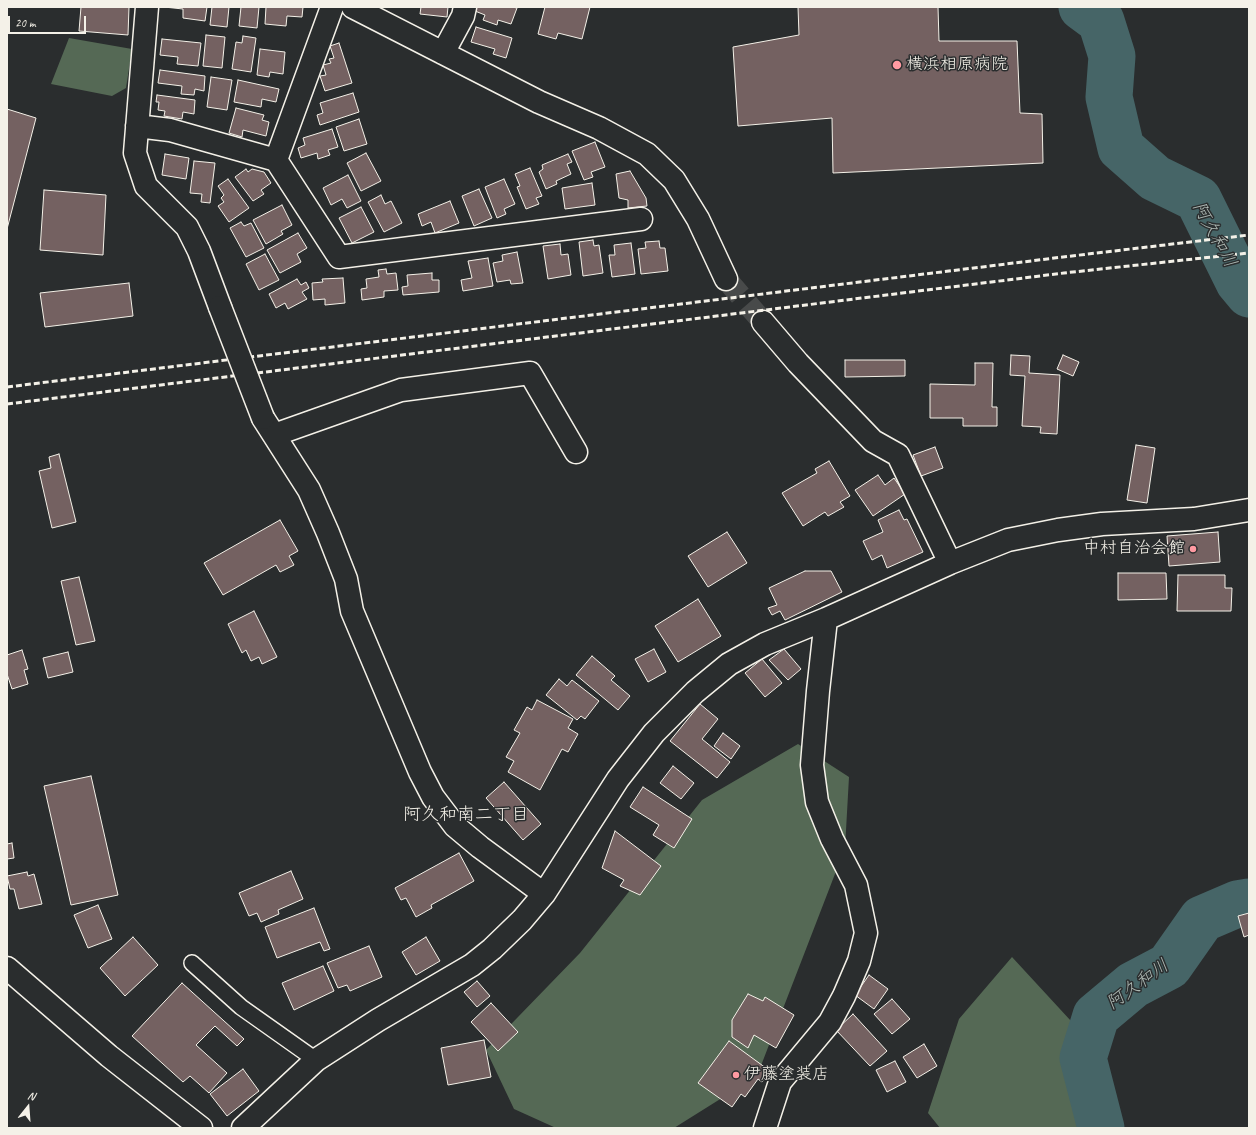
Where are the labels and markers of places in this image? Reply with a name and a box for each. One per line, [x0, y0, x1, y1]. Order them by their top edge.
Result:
place label: 横浜相原病院 [906, 55, 1008, 75]
marker: 横浜相原病院 [891, 59, 903, 71]
place label: 中村自治会館 [1083, 539, 1185, 559]
marker: 中村自治会館 [1188, 544, 1198, 554]
place label: 伊藤塗装店 [744, 1065, 829, 1085]
marker: 伊藤塗装店 [731, 1070, 741, 1080]

